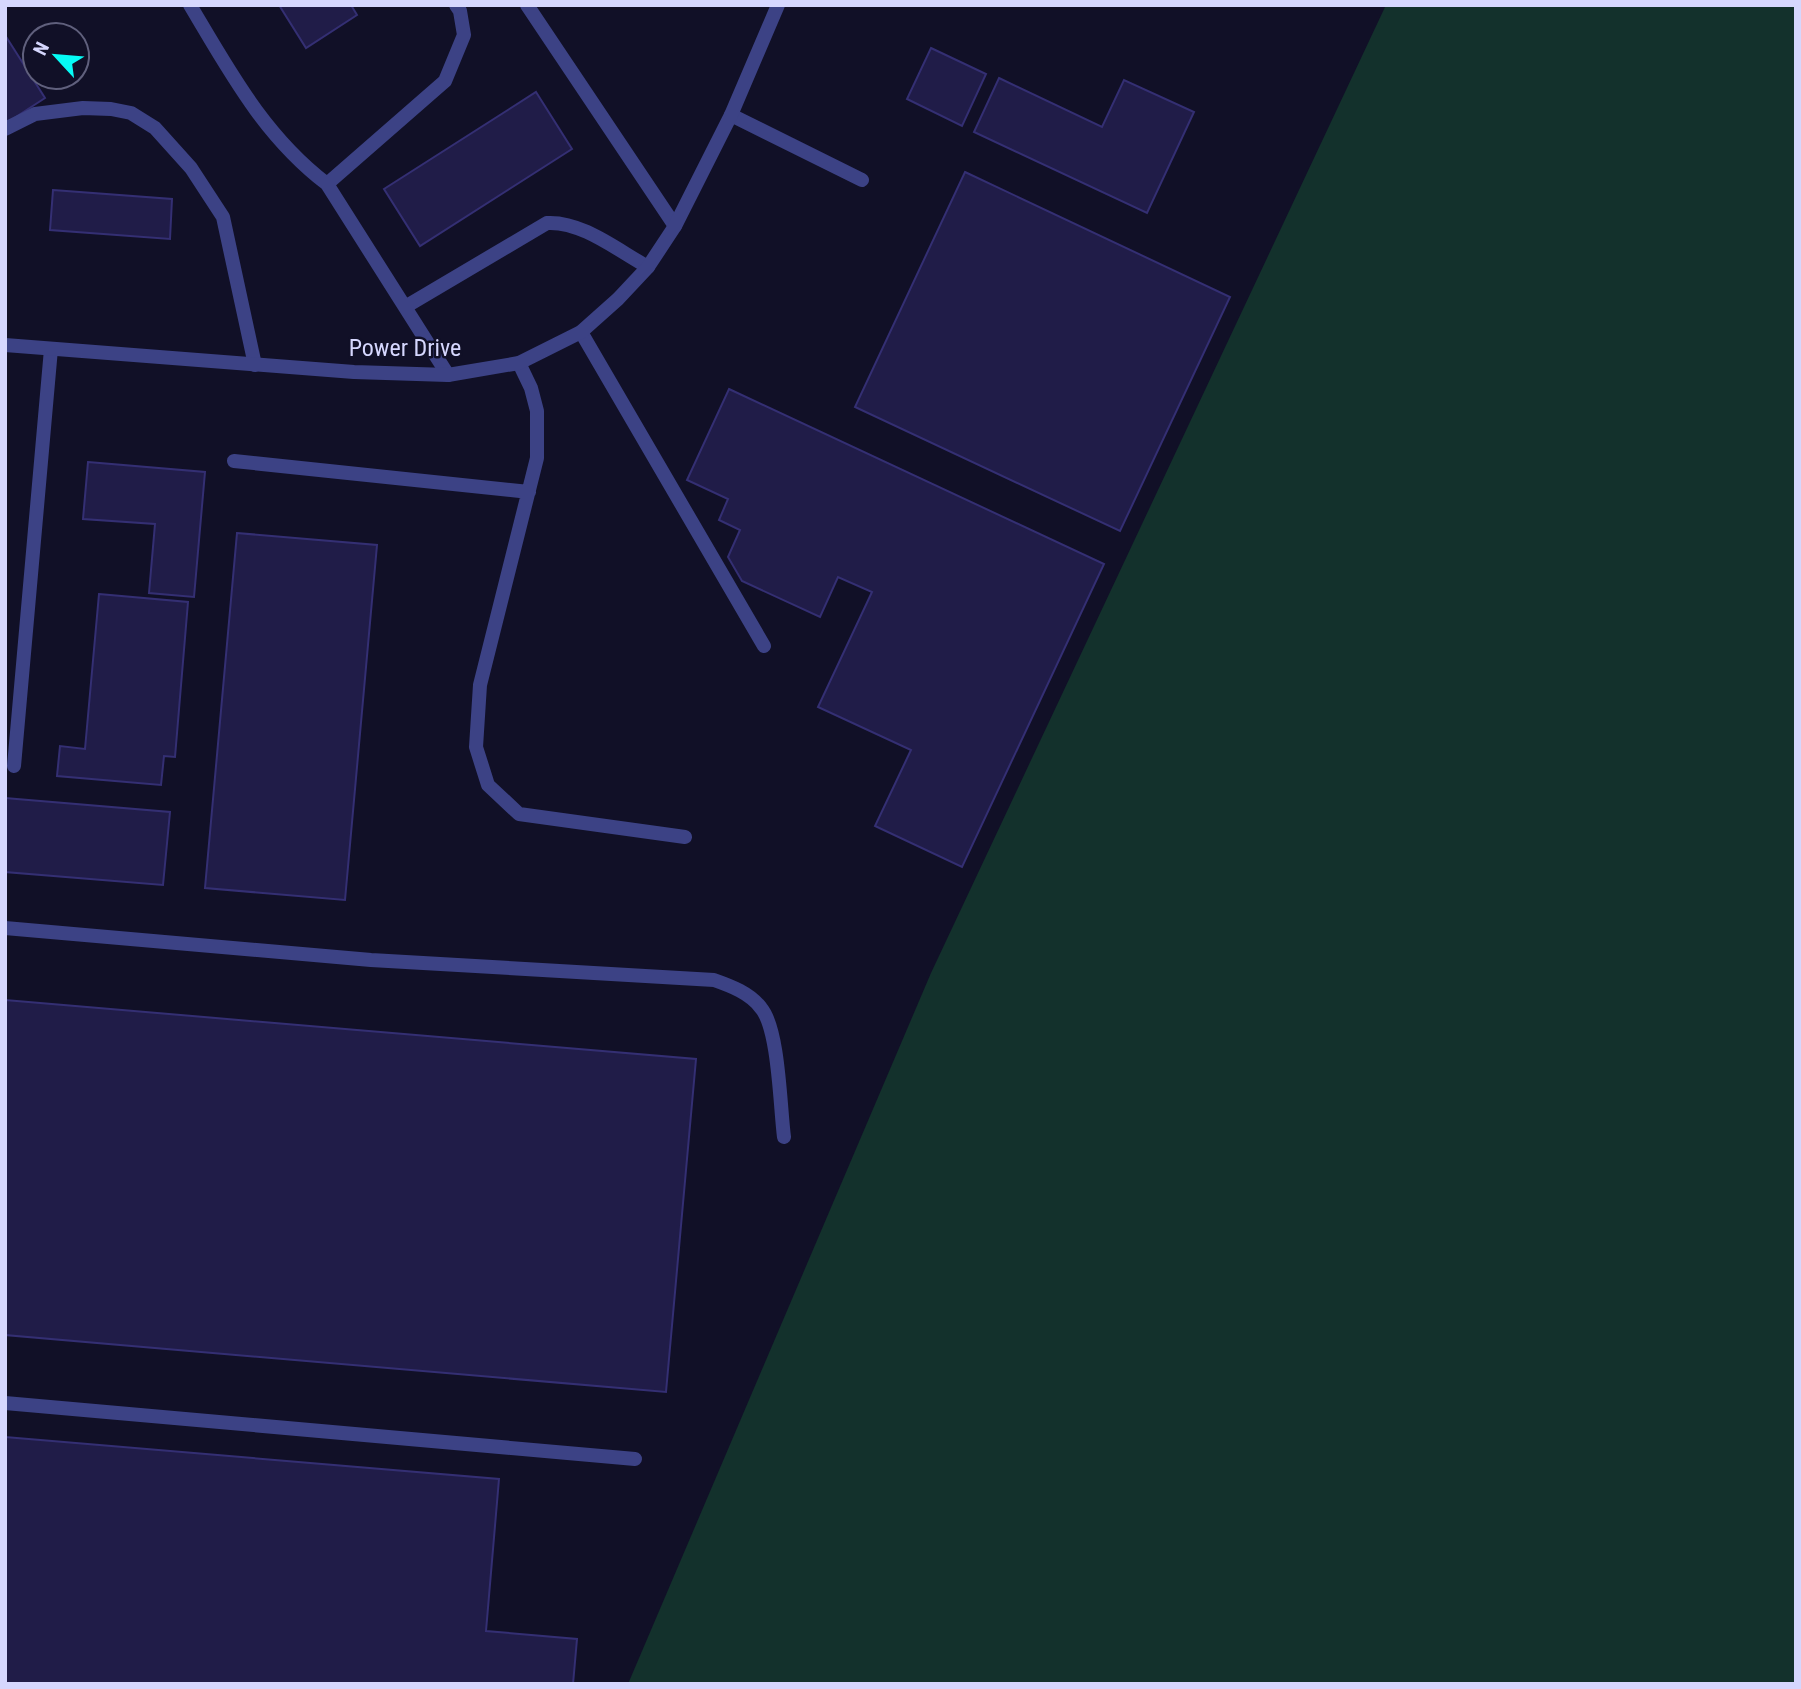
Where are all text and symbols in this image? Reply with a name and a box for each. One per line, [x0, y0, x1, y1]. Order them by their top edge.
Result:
north arrow [21, 21, 91, 91]
text: N [28, 38, 54, 59]
street label: Power Drive [349, 334, 461, 362]

